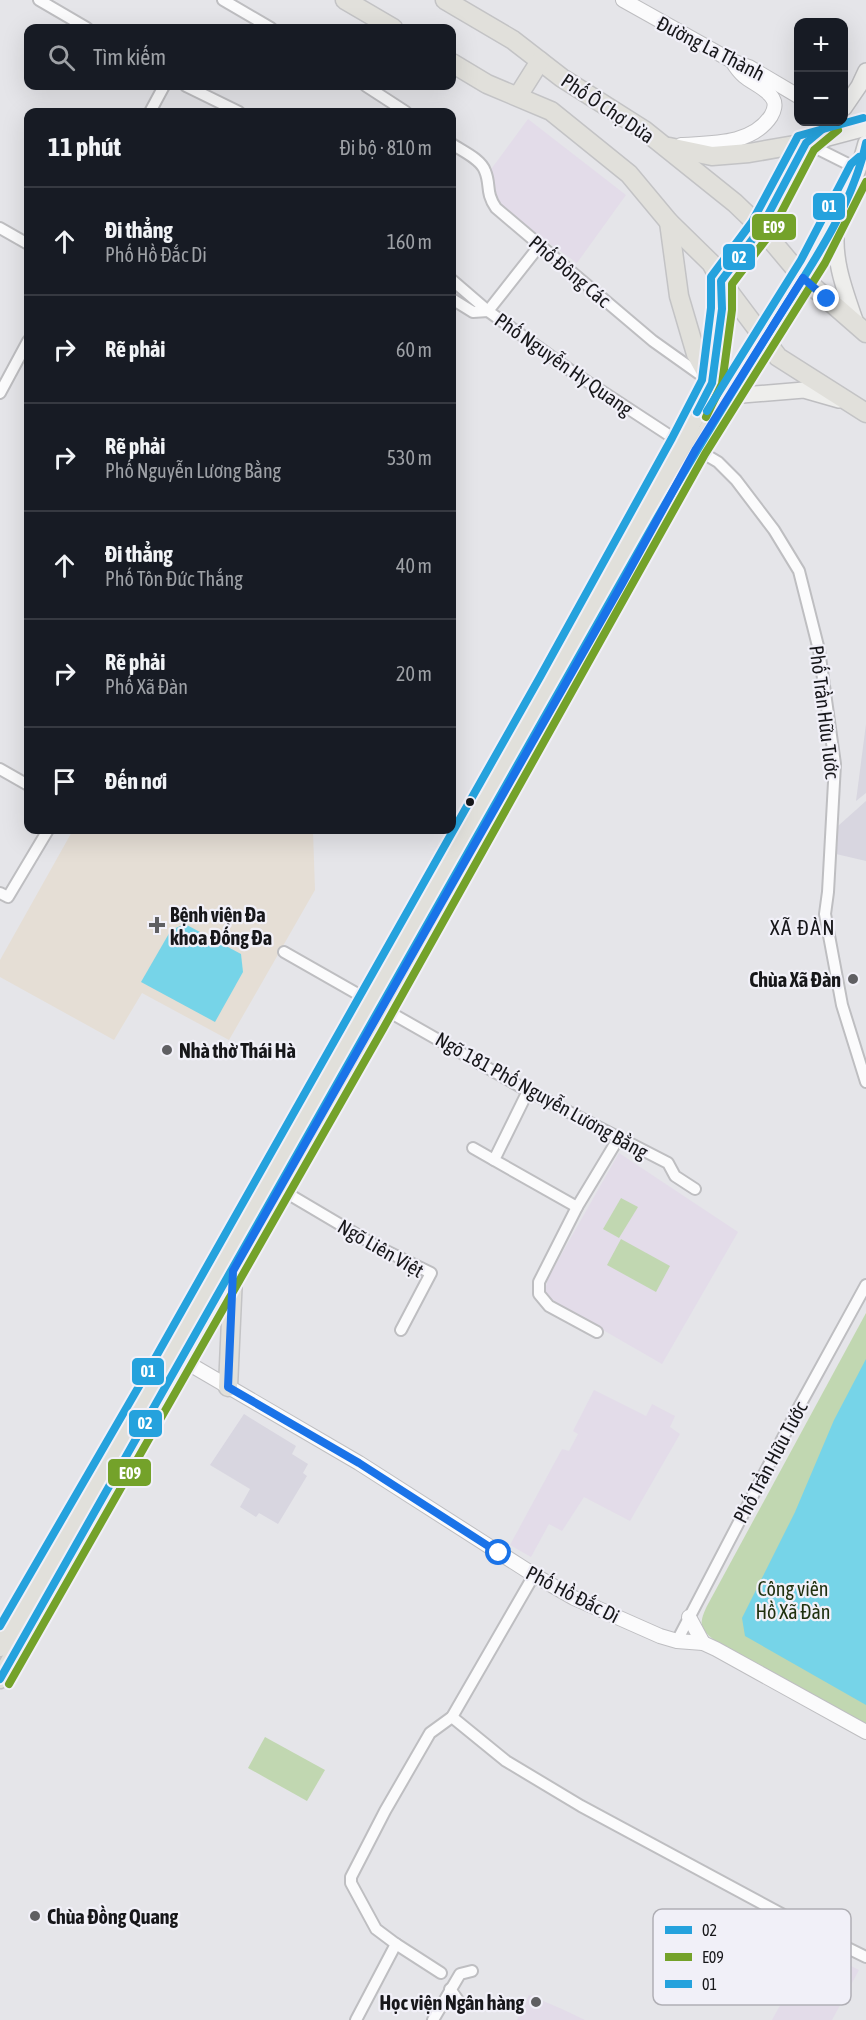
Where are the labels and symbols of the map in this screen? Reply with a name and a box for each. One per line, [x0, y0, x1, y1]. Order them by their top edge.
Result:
street label: Đường La Thành [653, 11, 769, 85]
street label: Phố Ô Chợ Dừa [557, 69, 659, 147]
line badge: 01 [812, 192, 846, 221]
text: 01 [821, 197, 837, 215]
line badge: E09 [751, 213, 797, 241]
text: E09 [763, 218, 785, 236]
street label: Phố Đông Các [525, 230, 616, 312]
line badge: 02 [722, 243, 756, 271]
text: 02 [731, 248, 747, 266]
route end [813, 285, 839, 311]
street label: Phố Nguyễn Hy Quang [491, 308, 638, 420]
street label: Phố Trần Hữu Tước [805, 644, 845, 781]
unlabelled marker [464, 796, 476, 808]
place label: Bệnh viện Đa khoa Đống Đa [170, 903, 272, 949]
district label: XÃ ĐÀN [770, 915, 836, 939]
marker: Bệnh viện Đa khoa Đống Đa [148, 916, 166, 934]
place label: Chùa Xã Đàn [749, 968, 841, 991]
marker: Chùa Xã Đàn [846, 972, 860, 986]
street label: Ngõ 181 Phố Nguyễn Lương Bằng [432, 1027, 653, 1163]
place label: Nhà thờ Thái Hà [179, 1039, 296, 1062]
marker: Nhà thờ Thái Hà [160, 1043, 174, 1057]
street label: Ngõ Liên Việt [334, 1214, 428, 1282]
line badge: 01 [131, 1357, 165, 1386]
text: 01 [140, 1362, 156, 1380]
street label: Phố Trần Hữu Tước [728, 1397, 812, 1527]
line badge: 02 [128, 1409, 163, 1438]
text: 02 [137, 1414, 153, 1432]
line badge: E09 [107, 1458, 152, 1487]
text: E09 [119, 1464, 141, 1482]
route start [485, 1539, 511, 1565]
street label: Phố Hồ Đắc Di [522, 1561, 624, 1627]
park label: Công viên Hồ Xã Đàn [756, 1577, 831, 1623]
place label: Chùa Đồng Quang [47, 1905, 178, 1928]
marker: Chùa Đồng Quang [28, 1909, 42, 1923]
legend [653, 1909, 851, 2005]
text: 02 [702, 1921, 717, 1939]
text: E09 [702, 1948, 724, 1966]
text: 01 [702, 1975, 717, 1993]
place label: Học viện Ngân hàng [379, 1991, 524, 2014]
marker: Học viện Ngân hàng [529, 1995, 543, 2009]

